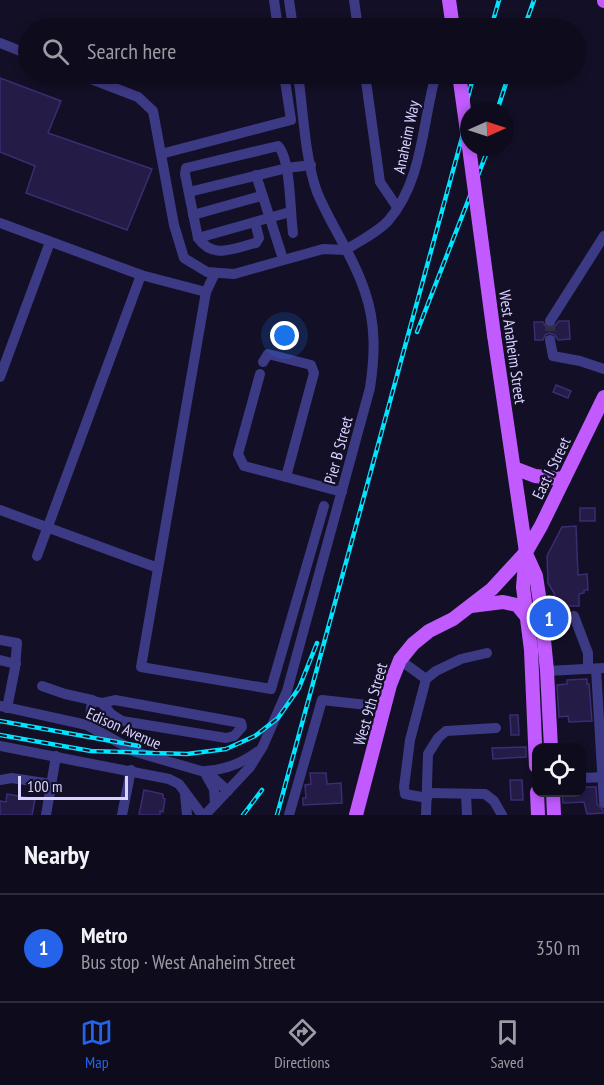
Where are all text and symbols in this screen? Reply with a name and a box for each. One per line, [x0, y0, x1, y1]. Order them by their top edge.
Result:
search box [18, 18, 586, 84]
icon: search [39, 35, 72, 68]
text: Search here [87, 37, 176, 65]
street label: Anaheim Way [388, 99, 424, 175]
north arrow [460, 102, 514, 156]
street label: West Anaheim Street [495, 289, 531, 406]
your location [270, 321, 299, 350]
street label: Pier B Street [319, 413, 357, 486]
street label: East I Street [527, 433, 575, 502]
pin: 1 [530, 596, 568, 640]
street label: West 9th Street [349, 660, 392, 748]
street label: Edison Avenue [83, 703, 165, 753]
map controls [532, 743, 586, 797]
button: locate [532, 743, 586, 797]
scale bar [18, 773, 128, 800]
text: 100 m [27, 776, 62, 796]
text: Nearby [24, 838, 89, 871]
text: Metro [81, 921, 128, 949]
text: 1 [39, 935, 48, 961]
text: 350 m [536, 935, 580, 961]
text: Bus stop · West Anaheim Street [81, 949, 295, 975]
tab: Map [80, 1016, 113, 1072]
tab: Directions [274, 1016, 330, 1072]
tab: Saved [491, 1016, 524, 1072]

